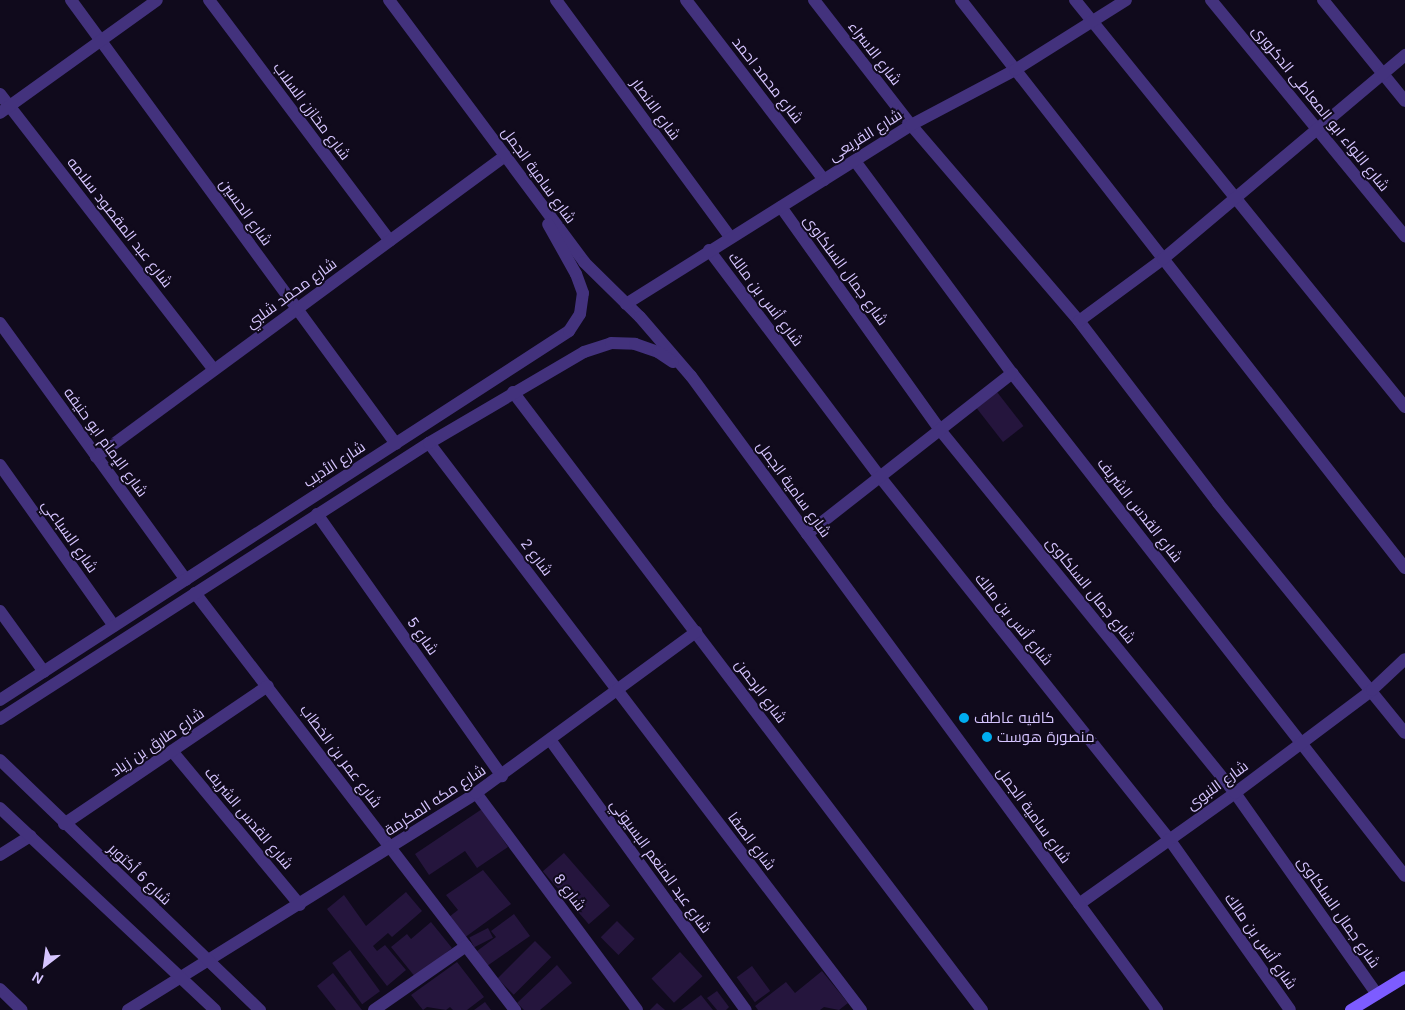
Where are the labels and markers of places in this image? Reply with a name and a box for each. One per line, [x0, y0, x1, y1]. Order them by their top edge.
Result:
place label: كافيه عاطف [974, 709, 1054, 727]
marker: كافيه عاطف [958, 712, 970, 724]
place label: منصورة هوست [997, 728, 1095, 746]
marker: منصورة هوست [981, 731, 993, 743]

